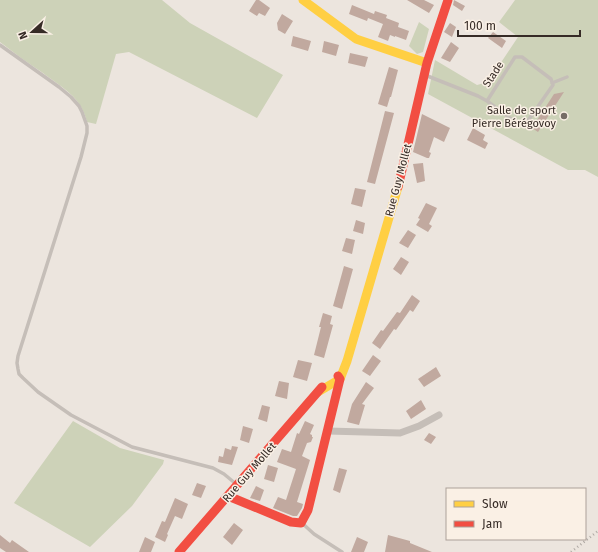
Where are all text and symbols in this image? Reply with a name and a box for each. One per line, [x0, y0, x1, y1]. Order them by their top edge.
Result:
north arrow [12, 12, 52, 52]
scale bar [458, 12, 580, 38]
text: 100 m [464, 19, 496, 33]
text: N [16, 30, 31, 41]
street label: Stade [480, 59, 507, 90]
place label: Salle de sport Pierre Bérégovoy [472, 104, 557, 130]
marker: Salle de sport Pierre Bérégovoy [559, 111, 569, 121]
street label: Rue Guy Mollet [383, 142, 414, 218]
street label: Rue Guy Mollet [220, 440, 279, 505]
legend [446, 488, 586, 540]
text: Slow [482, 497, 508, 511]
text: Jam [482, 517, 502, 531]

